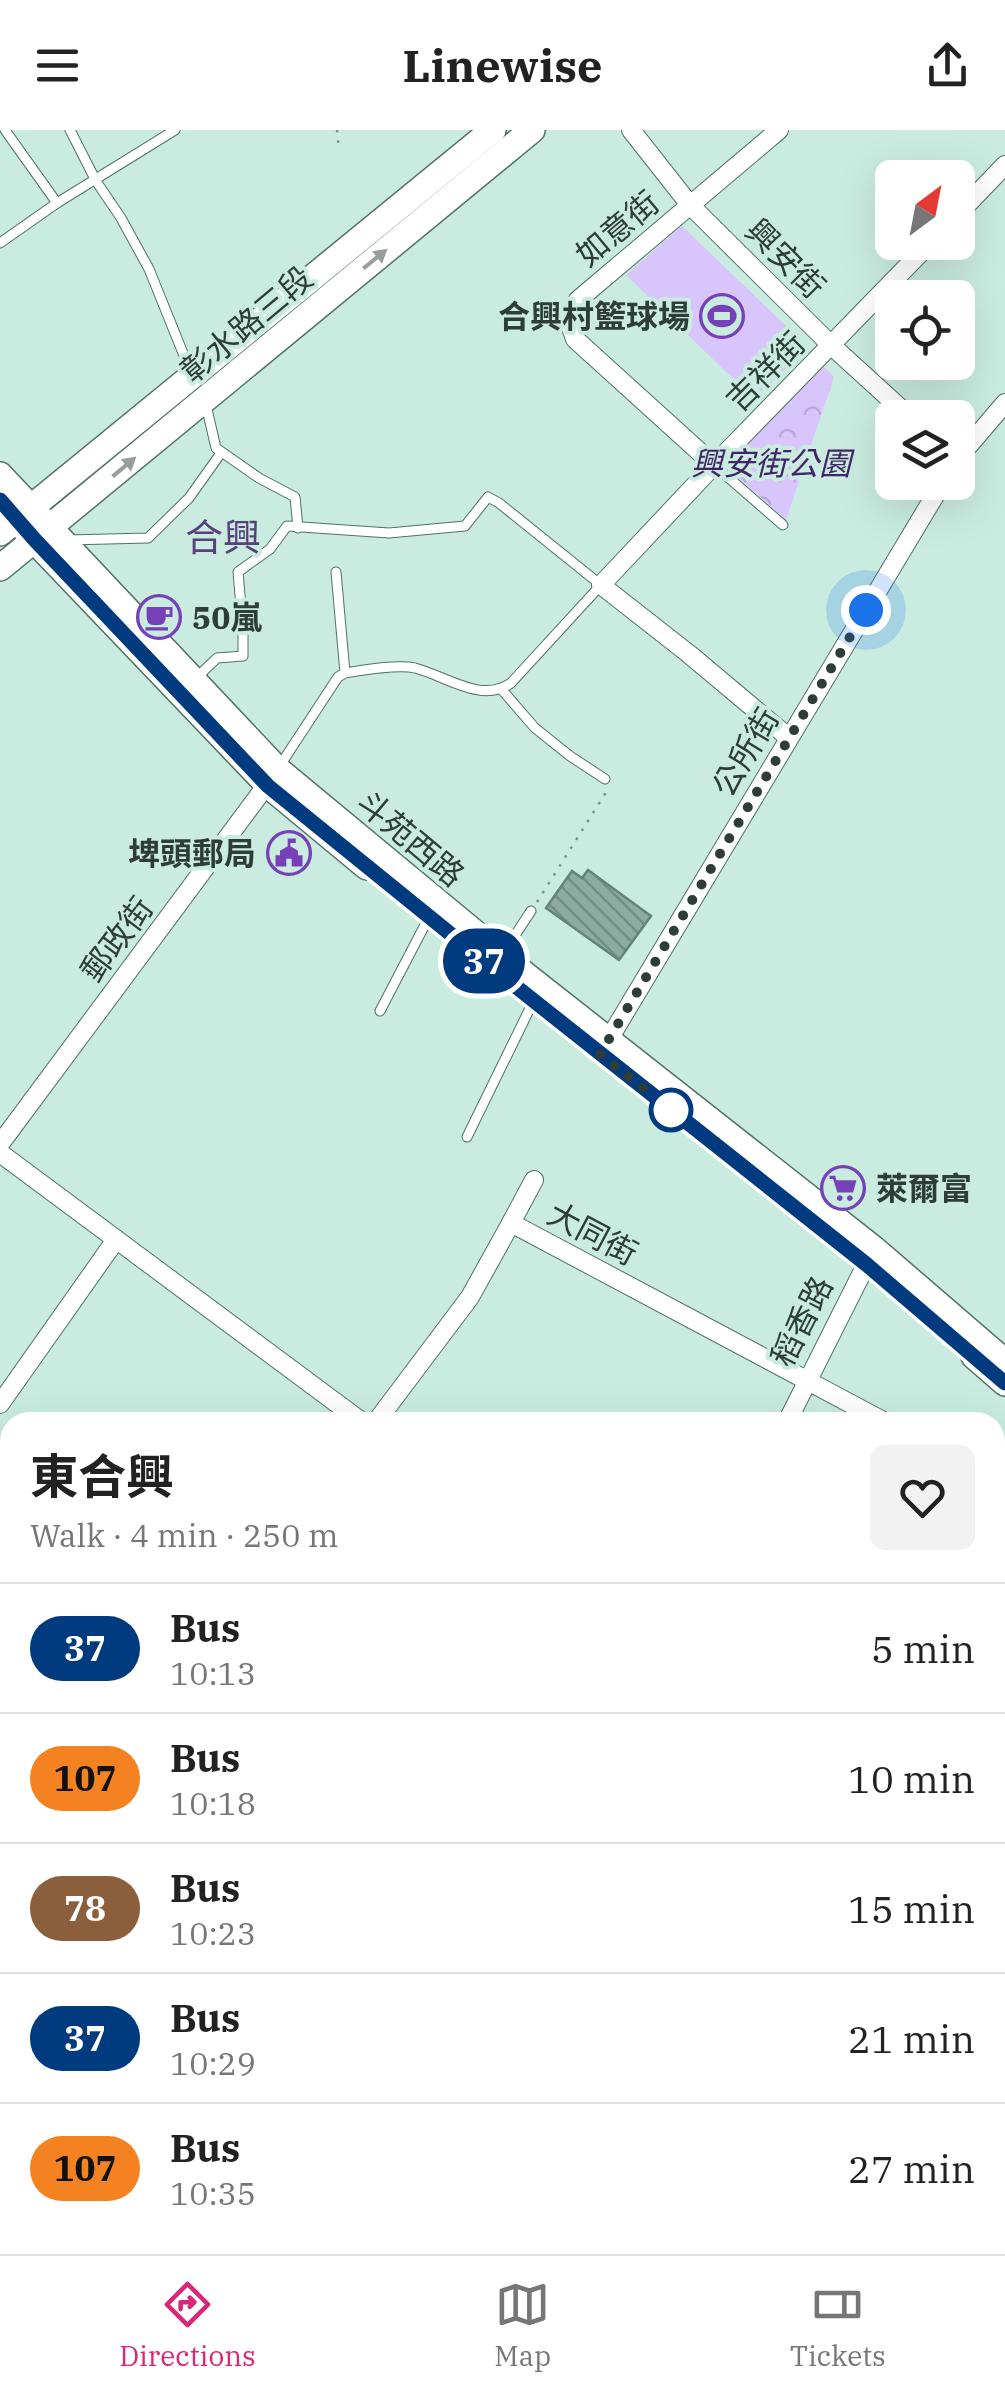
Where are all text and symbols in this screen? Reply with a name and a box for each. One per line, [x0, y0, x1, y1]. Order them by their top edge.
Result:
text: Linewise [403, 36, 602, 94]
icon: menu [30, 38, 85, 93]
icon: share [920, 38, 975, 93]
north arrow [875, 160, 975, 260]
map controls [875, 160, 975, 500]
street label: 如意街 [567, 181, 667, 275]
street label: 興安街 [737, 209, 835, 307]
one-way arrow [362, 249, 387, 271]
street label: 彰水路三段 [171, 256, 321, 392]
button: locate [875, 280, 975, 380]
sports icon: 合興村籃球場 [699, 293, 745, 339]
place label: 合興村籃球場 [498, 295, 690, 337]
street label: 吉祥街 [716, 322, 814, 420]
button: layers [875, 400, 975, 500]
park label: 興安街公園 [691, 442, 855, 484]
one-way arrow [112, 456, 137, 478]
district label: 合興 [185, 512, 261, 561]
your location [841, 585, 891, 635]
cafe icon: 50嵐 [136, 594, 182, 640]
place label: 50嵐 [192, 596, 262, 638]
street label: 公所街 [702, 700, 788, 804]
street label: 斗苑西路 [348, 781, 474, 895]
public building icon: 埤頭郵局 [266, 830, 312, 876]
place label: 埤頭郵局 [128, 832, 256, 874]
street label: 郵政街 [70, 888, 162, 990]
line badge: 37 [439, 928, 529, 994]
text: 37 [463, 938, 505, 984]
unlabelled marker [650, 1089, 692, 1131]
supermarket icon: 萊爾富 [820, 1165, 866, 1211]
place label: 萊爾富 [876, 1167, 972, 1209]
street label: 大同街 [541, 1192, 645, 1274]
street label: 稻香路 [760, 1269, 842, 1373]
text: 東合興 [30, 1445, 174, 1507]
button: heart [870, 1445, 975, 1550]
text: Walk · 4 min · 250 m [30, 1514, 338, 1556]
text: Bus [170, 1603, 240, 1652]
text: 5 min [871, 1624, 975, 1673]
text: 37 [64, 1625, 106, 1671]
text: 10:13 [170, 1652, 256, 1694]
text: Bus [170, 1733, 240, 1782]
text: 10 min [848, 1754, 975, 1803]
text: 107 [53, 1755, 117, 1801]
text: 10:18 [170, 1782, 256, 1824]
text: Bus [170, 1863, 240, 1912]
text: 15 min [848, 1884, 975, 1933]
text: 78 [64, 1885, 106, 1931]
text: 10:23 [170, 1912, 256, 1954]
text: Bus [170, 1993, 240, 2042]
text: 21 min [848, 2014, 975, 2063]
text: 37 [64, 2015, 106, 2061]
text: 10:29 [170, 2042, 256, 2084]
text: Bus [170, 2123, 240, 2172]
text: 27 min [848, 2144, 975, 2193]
text: 107 [53, 2145, 117, 2191]
text: 10:35 [170, 2172, 256, 2214]
tab: Directions [119, 2277, 256, 2374]
tab: Map [494, 2277, 551, 2374]
tab: Tickets [790, 2277, 886, 2374]

